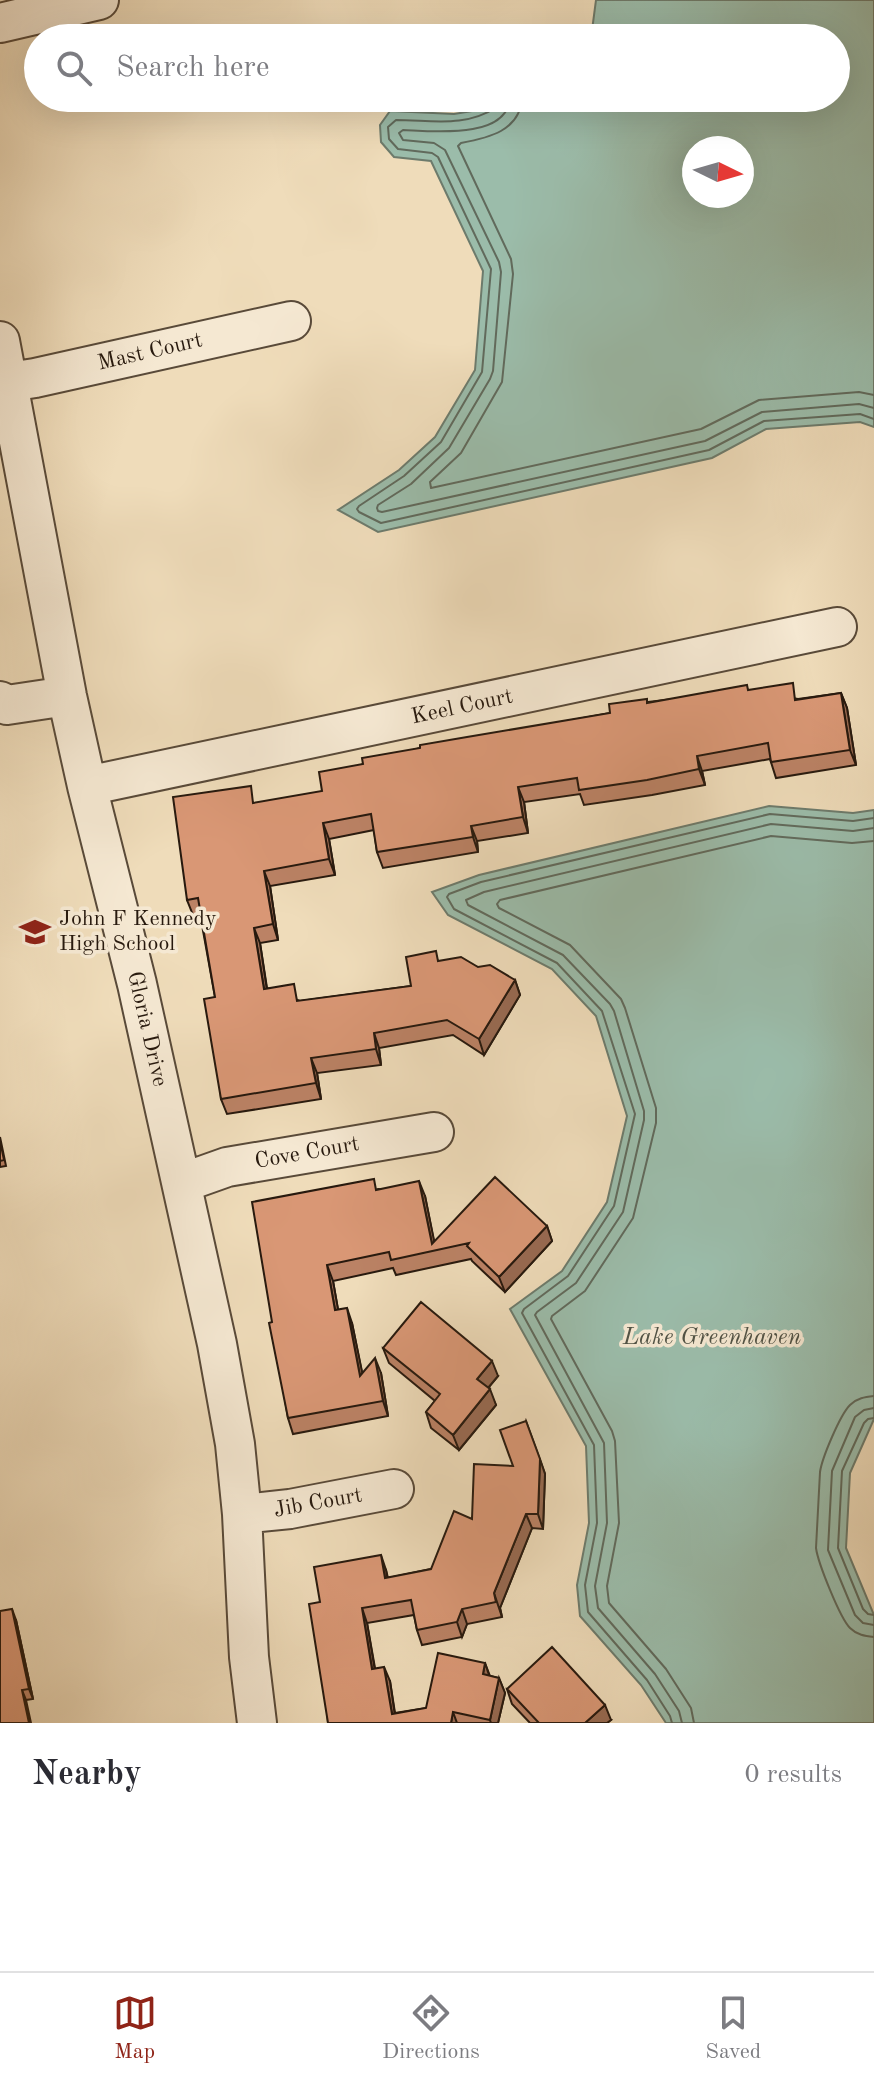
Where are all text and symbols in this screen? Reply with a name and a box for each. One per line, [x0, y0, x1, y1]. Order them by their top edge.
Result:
search box [24, 24, 850, 112]
icon: search [52, 46, 96, 90]
text: Search here [116, 53, 270, 83]
north arrow [682, 136, 754, 208]
street label: Mast Court [95, 329, 205, 375]
street label: Keel Court [409, 686, 515, 728]
place label: John F Kennedy High School [59, 908, 217, 955]
school or university icon: John F Kennedy High School [18, 915, 52, 949]
street label: Gloria Drive [123, 969, 171, 1089]
street label: Cove Court [253, 1133, 361, 1173]
water label: Lake Greenhaven [622, 1326, 802, 1350]
street label: Jib Court [272, 1484, 364, 1522]
text: Nearby [32, 1758, 142, 1792]
text: 0 results [744, 1762, 842, 1788]
tab: Map [113, 1991, 157, 2066]
tab: Directions [382, 1991, 480, 2066]
tab: Saved [705, 1991, 761, 2066]

